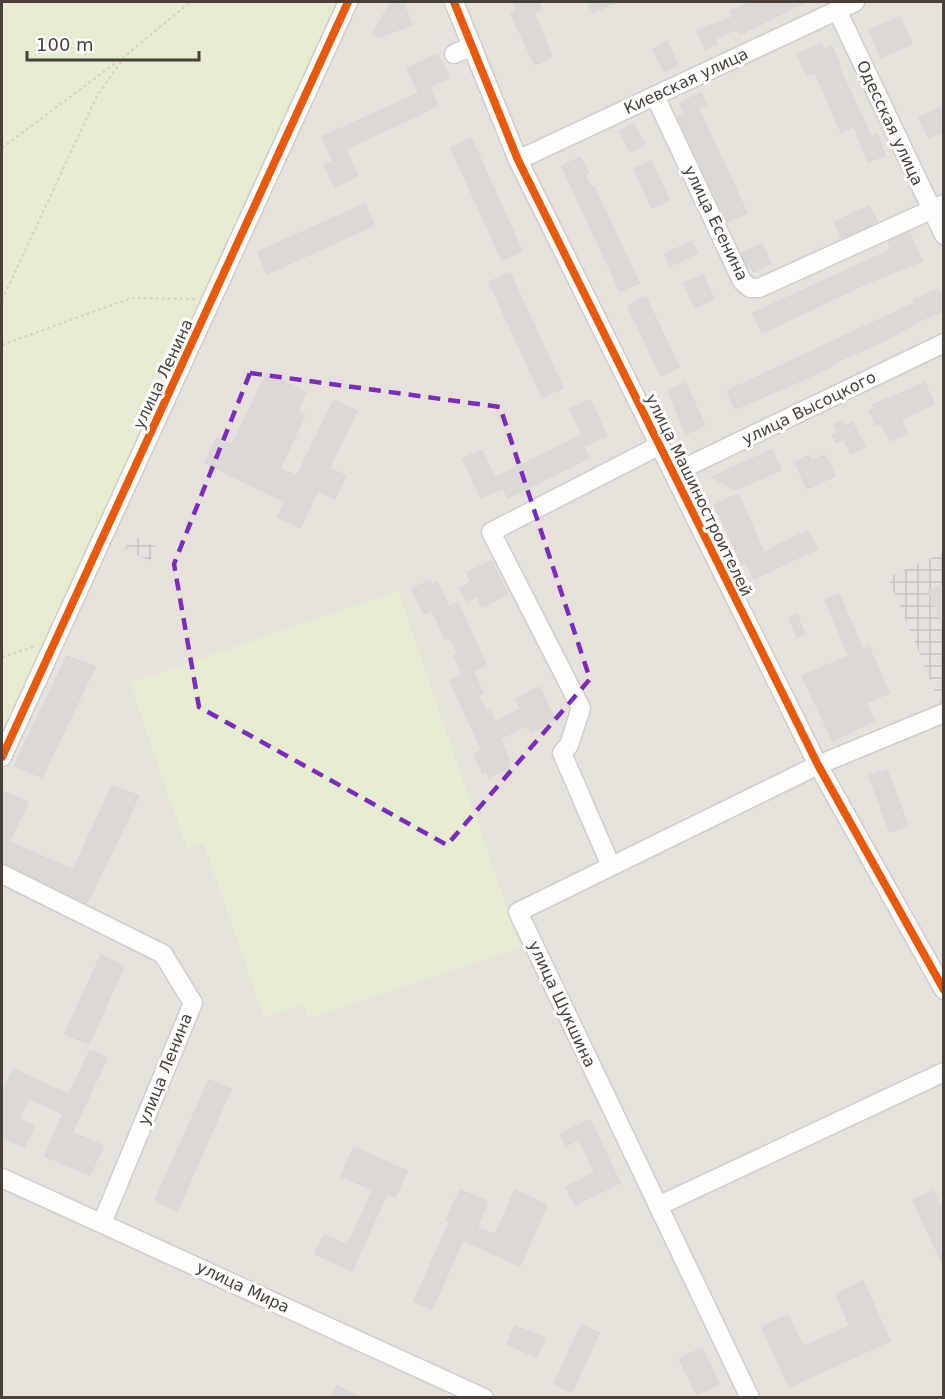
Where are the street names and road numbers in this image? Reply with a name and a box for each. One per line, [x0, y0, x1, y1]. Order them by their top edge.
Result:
street label: Киевская улица [621, 44, 751, 118]
street label: Одесская улица [853, 57, 927, 189]
street label: улица Есенина [680, 162, 752, 284]
street label: улица Ленина [129, 316, 197, 432]
street label: улица Высоцкого [739, 367, 879, 449]
street label: улица Машиностроителей [642, 391, 756, 599]
street label: улица Шукшина [524, 938, 600, 1070]
street label: улица Ленина [134, 1010, 196, 1128]
street label: улица Мира [194, 1257, 292, 1317]

